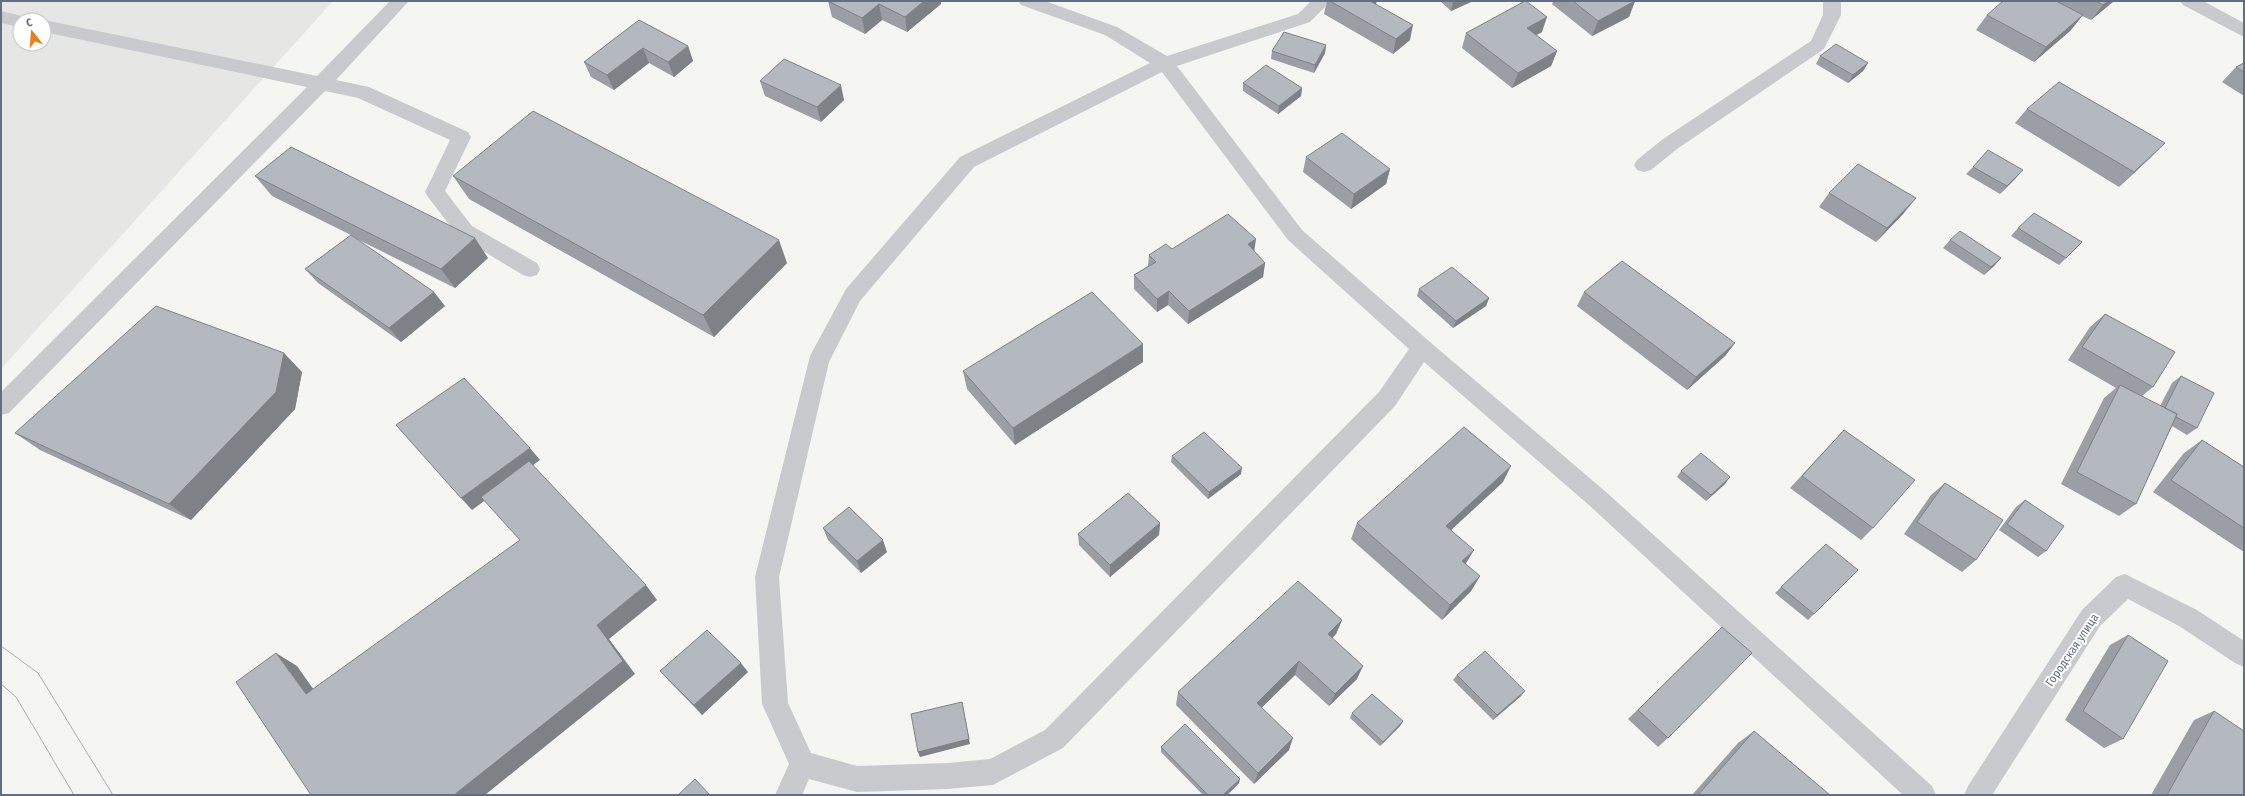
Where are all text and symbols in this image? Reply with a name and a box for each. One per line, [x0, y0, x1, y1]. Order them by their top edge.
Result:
north arrow [12, 12, 52, 52]
text: С [25, 16, 34, 30]
street label: Городская улица [2043, 611, 2102, 689]

